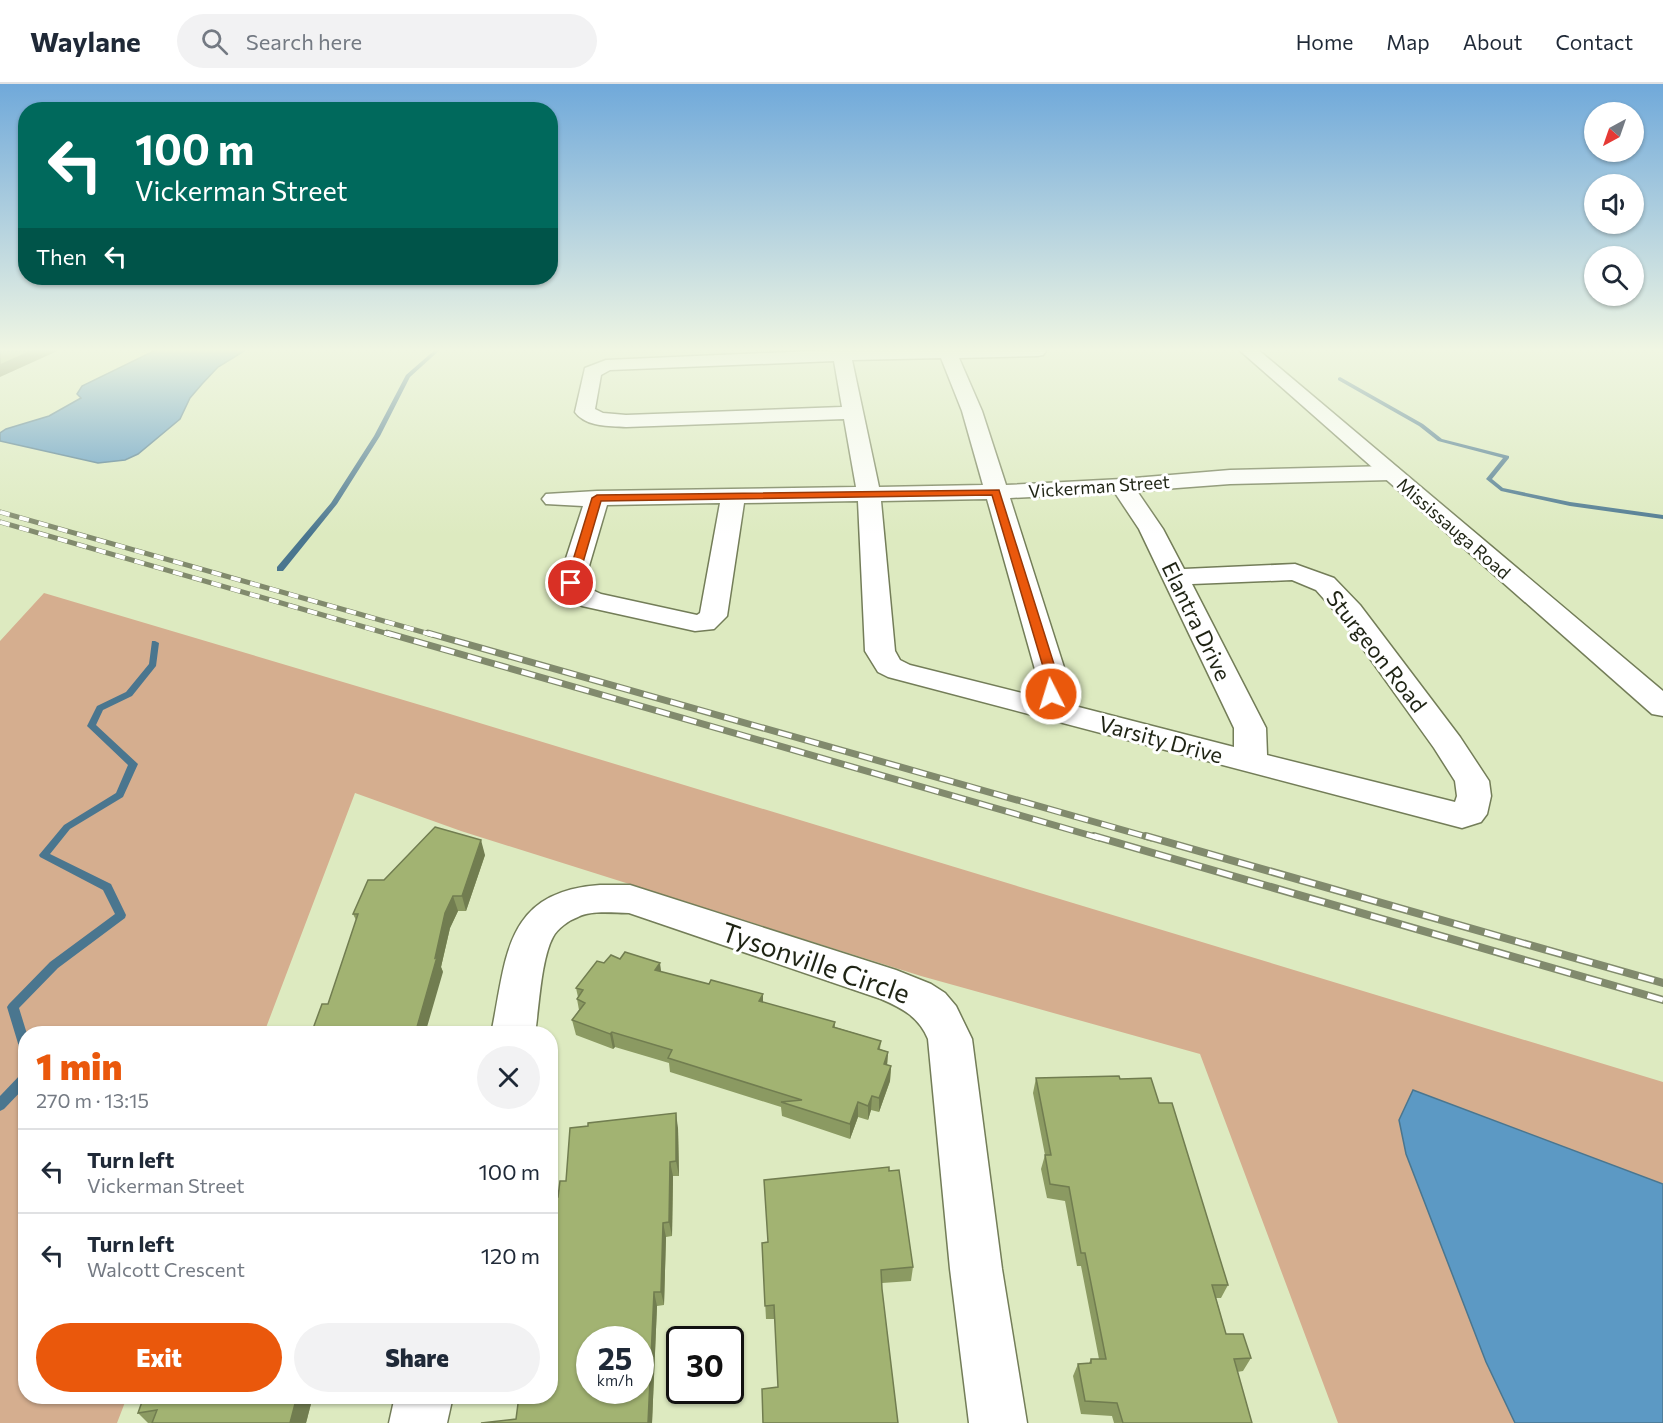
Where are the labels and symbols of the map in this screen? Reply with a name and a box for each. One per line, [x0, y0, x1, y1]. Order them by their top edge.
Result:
north arrow [1584, 102, 1644, 162]
street label: Vickerman Street [1028, 470, 1170, 502]
street label: Mississauga Road [1393, 473, 1515, 583]
pin [545, 557, 596, 608]
street label: Elantra Drive [1157, 557, 1237, 685]
street label: Sturgeon Road [1321, 585, 1433, 717]
position arrow [1019, 662, 1083, 726]
street label: Varsity Drive [1096, 709, 1226, 769]
street label: Tysonville Circle [717, 914, 915, 1010]
speed limit sign: 30 [666, 1326, 744, 1404]

